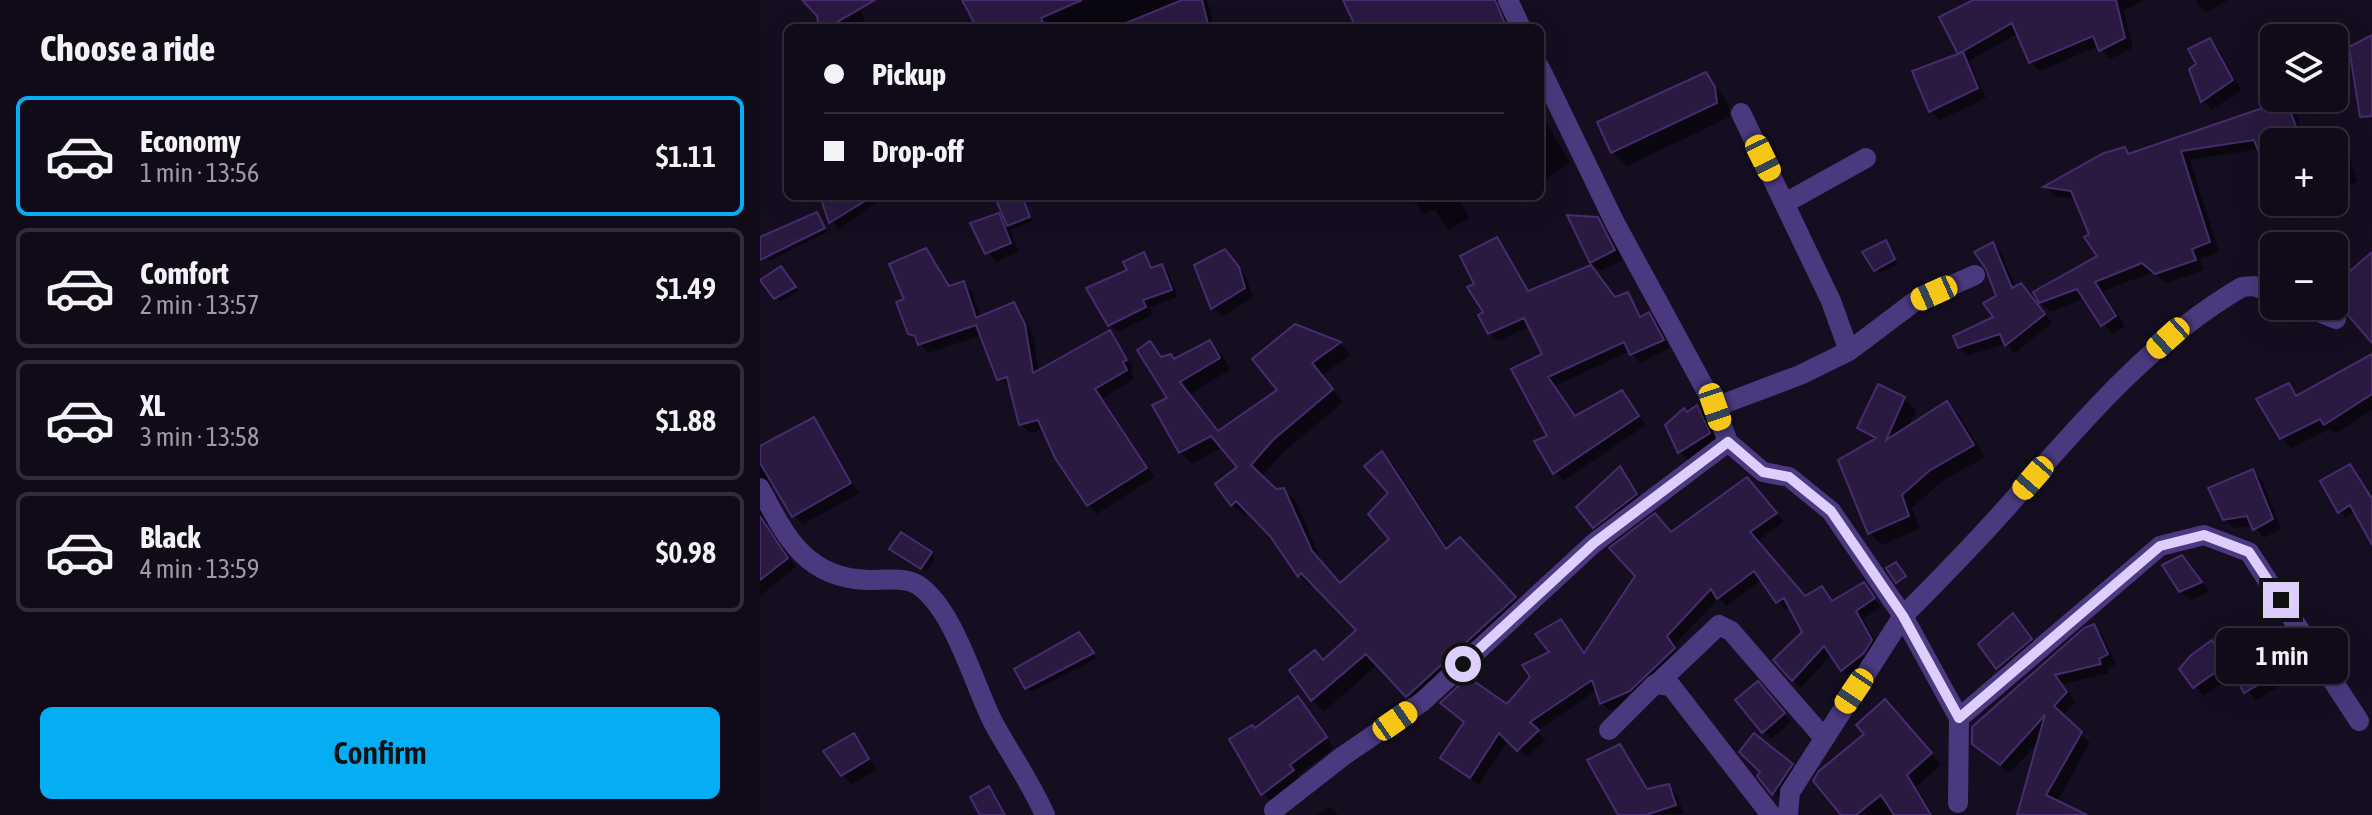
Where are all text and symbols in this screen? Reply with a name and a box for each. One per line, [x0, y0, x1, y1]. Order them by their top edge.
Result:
map controls [2260, 24, 2348, 320]
button: layers [2260, 24, 2348, 112]
text: Choose a ride [40, 27, 215, 69]
text: Pickup [872, 57, 946, 91]
icon: car [44, 120, 116, 192]
text: Economy [140, 124, 241, 158]
button: + [2260, 128, 2348, 216]
car [1742, 131, 1784, 185]
text: Drop-off [872, 134, 964, 168]
text: $1.11 [656, 139, 716, 173]
text: 1 min · 13:56 [140, 158, 259, 188]
button: − [2260, 232, 2348, 320]
icon: car [44, 252, 116, 324]
text: Comfort [140, 256, 229, 290]
text: $1.49 [656, 271, 716, 305]
car [1907, 272, 1961, 314]
text: 2 min · 13:57 [140, 290, 259, 320]
car [2142, 313, 2194, 363]
car [1696, 380, 1734, 434]
icon: car [44, 384, 116, 456]
text: XL [140, 388, 165, 422]
text: $1.88 [656, 403, 716, 437]
text: 3 min · 13:58 [140, 422, 259, 452]
car [2008, 452, 2058, 504]
icon: car [44, 516, 116, 588]
text: Black [140, 520, 200, 554]
text: $0.98 [656, 535, 716, 569]
text: 4 min · 13:59 [140, 554, 259, 584]
route end [2263, 582, 2299, 618]
callout: 1 min [2215, 628, 2347, 684]
text: 1 min [2255, 641, 2309, 671]
route start [1445, 646, 1481, 682]
car [1831, 664, 1877, 718]
car [1368, 697, 1422, 745]
button: Confirm [40, 707, 720, 799]

